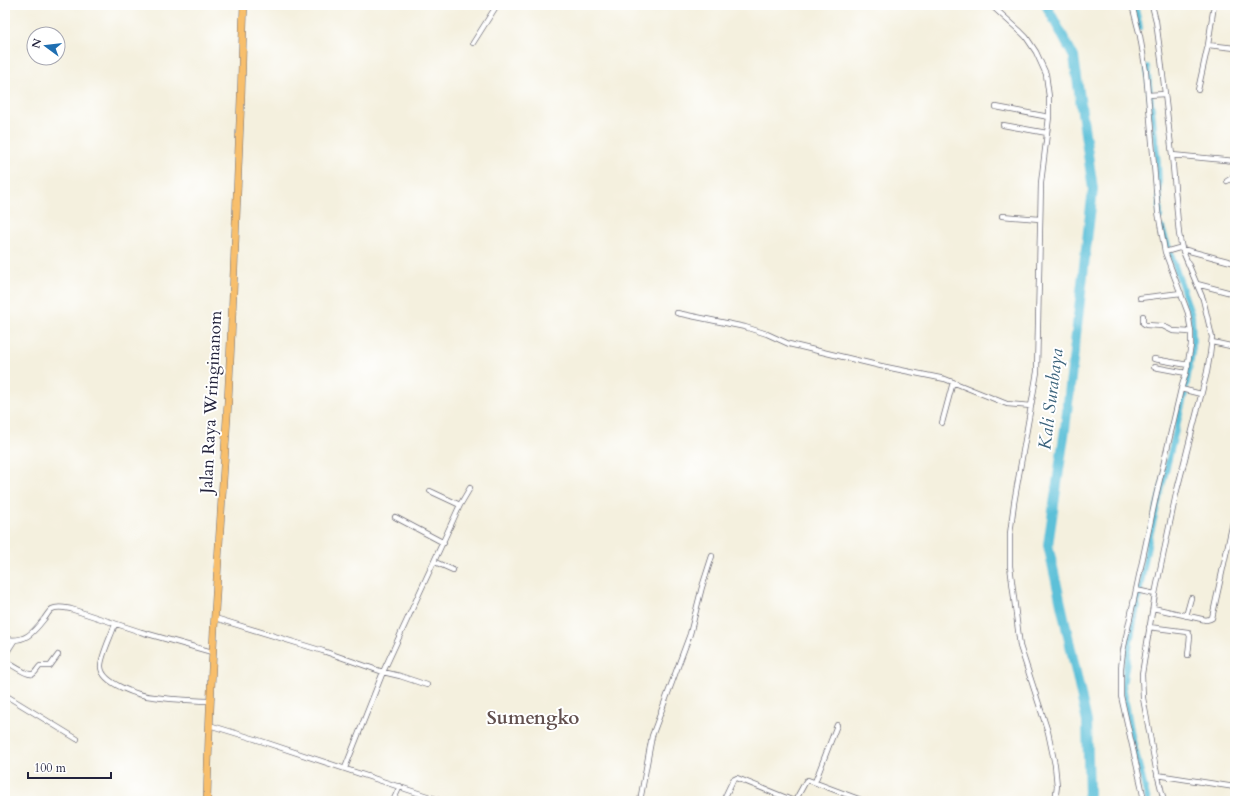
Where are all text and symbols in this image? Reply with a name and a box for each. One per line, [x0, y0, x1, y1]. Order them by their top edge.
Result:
north arrow [26, 26, 66, 66]
text: N [28, 37, 45, 50]
street label: Jalan Raya Wringinanom [195, 309, 227, 497]
water label: Kali Surabaya [1032, 347, 1070, 451]
district label: Sumengko [487, 705, 579, 731]
scale bar [28, 754, 111, 780]
text: 100 m [34, 760, 67, 776]

